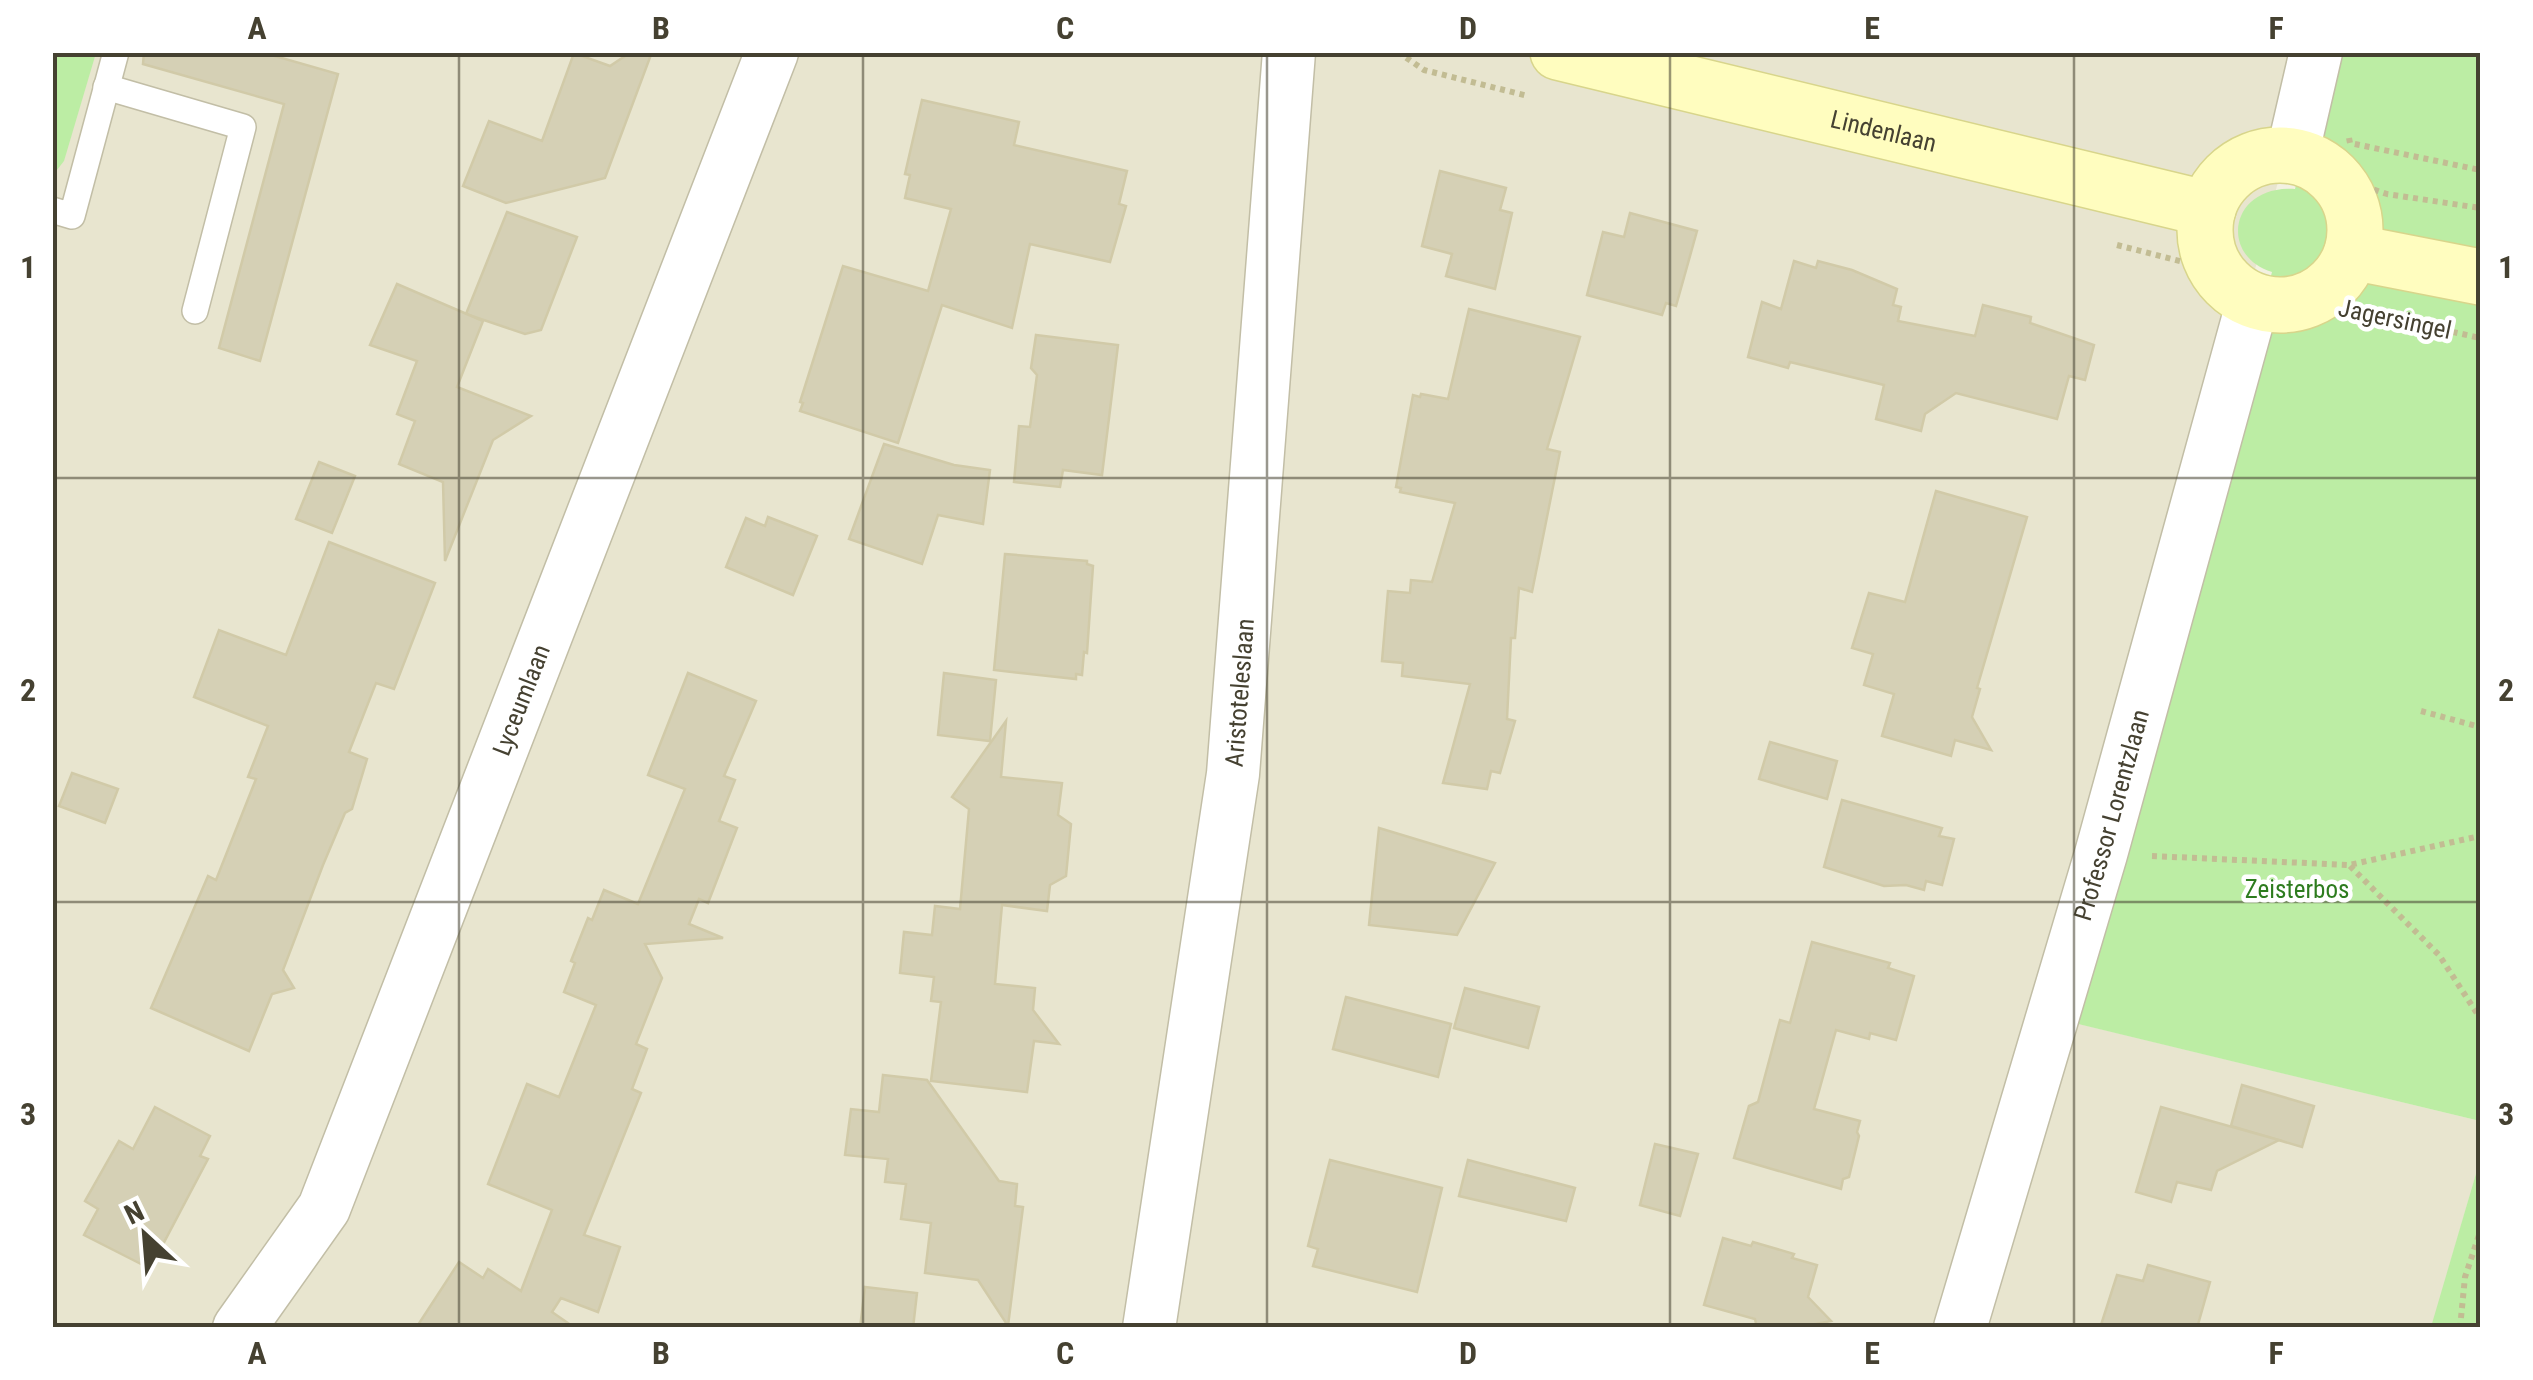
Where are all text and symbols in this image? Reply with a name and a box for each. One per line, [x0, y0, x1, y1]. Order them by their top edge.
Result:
text: A [247, 9, 267, 47]
text: B [652, 9, 670, 47]
text: C [1056, 9, 1074, 47]
text: D [1459, 9, 1477, 47]
text: E [1864, 9, 1880, 47]
text: F [2268, 9, 2284, 47]
street label: Lindenlaan [1828, 104, 1939, 157]
text: 1 [20, 248, 36, 286]
text: 1 [2498, 248, 2514, 286]
street label: Jagersingel [2336, 293, 2454, 345]
street label: Aristoteleslaan [1219, 617, 1260, 768]
street label: Lyceumlaan [486, 640, 556, 759]
text: 2 [20, 671, 36, 709]
text: 2 [2498, 671, 2514, 709]
street label: Professor Lorentzlaan [2068, 706, 2155, 924]
park label: Zeisterbos [2245, 875, 2349, 904]
text: 3 [20, 1095, 36, 1133]
text: 3 [2498, 1095, 2514, 1133]
north arrow [95, 1185, 195, 1285]
text: N [119, 1194, 149, 1232]
text: A [247, 1334, 267, 1372]
text: B [652, 1334, 670, 1372]
text: C [1056, 1334, 1074, 1372]
text: D [1459, 1334, 1477, 1372]
text: E [1864, 1334, 1880, 1372]
text: F [2268, 1334, 2284, 1372]

